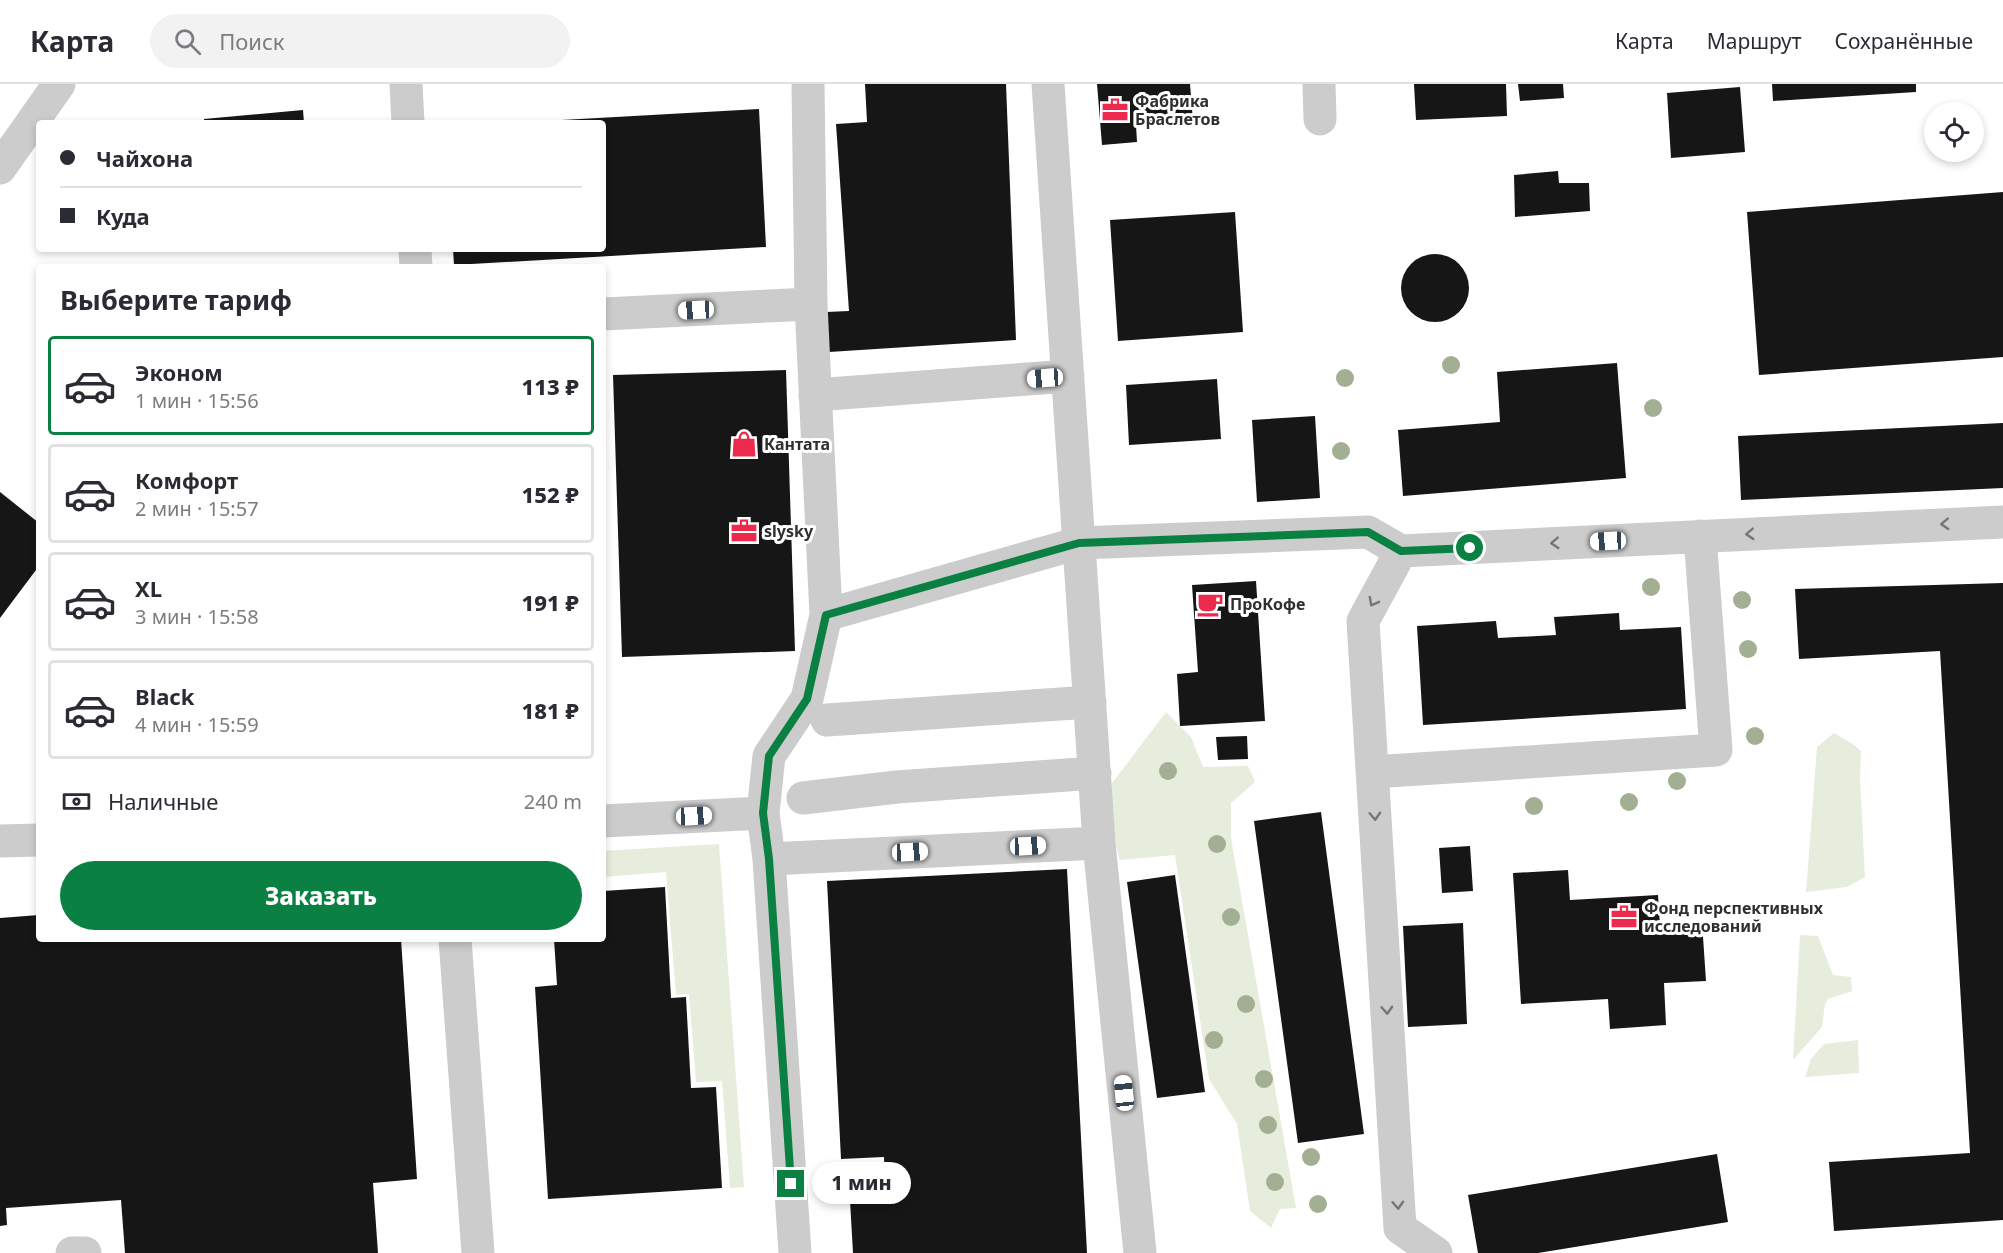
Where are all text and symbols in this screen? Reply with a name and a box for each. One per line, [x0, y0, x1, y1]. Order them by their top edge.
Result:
search box [150, 14, 570, 68]
text: Карта [30, 22, 114, 60]
icon: search [171, 25, 204, 58]
text: Поиск [219, 26, 285, 56]
text: Карта [1615, 27, 1674, 55]
text: Маршрут [1707, 27, 1802, 55]
text: Сохранённые [1835, 27, 1973, 55]
place label: Фабрика Браслетов [1135, 90, 1220, 130]
office icon: Фабрика Браслетов [1100, 95, 1130, 125]
map controls [1924, 102, 1984, 162]
button: locate [1924, 102, 1984, 162]
text: Чайхона [96, 143, 193, 173]
text: Куда [96, 201, 150, 231]
text: Выберите тариф [60, 281, 292, 318]
car [678, 300, 714, 320]
text: Эконом [135, 357, 223, 387]
icon: car [63, 359, 117, 413]
car [1026, 368, 1064, 388]
text: 113 ₽ [522, 371, 579, 401]
text: 1 мин · 15:56 [135, 387, 259, 414]
shop icon: Кантата [729, 429, 759, 459]
place label: Кантата [764, 433, 830, 455]
text: Комфорт [135, 465, 238, 495]
icon: car [63, 467, 117, 521]
text: 152 ₽ [522, 479, 579, 509]
text: 2 мин · 15:57 [135, 495, 259, 522]
office icon: slysky [729, 516, 759, 546]
one-way arrow [1940, 518, 1949, 531]
place label: slysky [764, 520, 814, 542]
one-way arrow [1745, 527, 1754, 540]
car [1590, 531, 1626, 551]
route start [1456, 534, 1483, 561]
one-way arrow [1551, 537, 1560, 550]
text: XL [135, 573, 162, 603]
icon: car [63, 575, 117, 629]
text: 191 ₽ [522, 587, 579, 617]
cafe icon: ПроКофе [1195, 589, 1225, 619]
place label: ПроКофе [1230, 593, 1305, 615]
one-way arrow [1369, 596, 1380, 607]
text: 3 мин · 15:58 [135, 603, 259, 630]
text: Black [135, 681, 194, 711]
icon: car [63, 683, 117, 737]
text: 181 ₽ [522, 695, 579, 725]
text: 4 мин · 15:59 [135, 711, 259, 738]
icon: cash [60, 785, 93, 818]
text: Наличные [108, 786, 218, 816]
text: 240 m [524, 788, 582, 815]
car [676, 806, 712, 826]
one-way arrow [1368, 811, 1381, 820]
car [1010, 836, 1046, 856]
car [892, 842, 928, 862]
button: Заказать [60, 861, 582, 930]
place label: Фонд перспективных исследований [1644, 897, 1824, 937]
office icon: Фонд перспективных исследований [1609, 902, 1639, 932]
one-way arrow [1380, 1006, 1393, 1015]
car [1113, 1074, 1135, 1112]
callout: 1 мин [812, 1163, 911, 1205]
text: 1 мин [831, 1169, 892, 1196]
route end [777, 1170, 804, 1197]
one-way arrow [1392, 1201, 1405, 1210]

